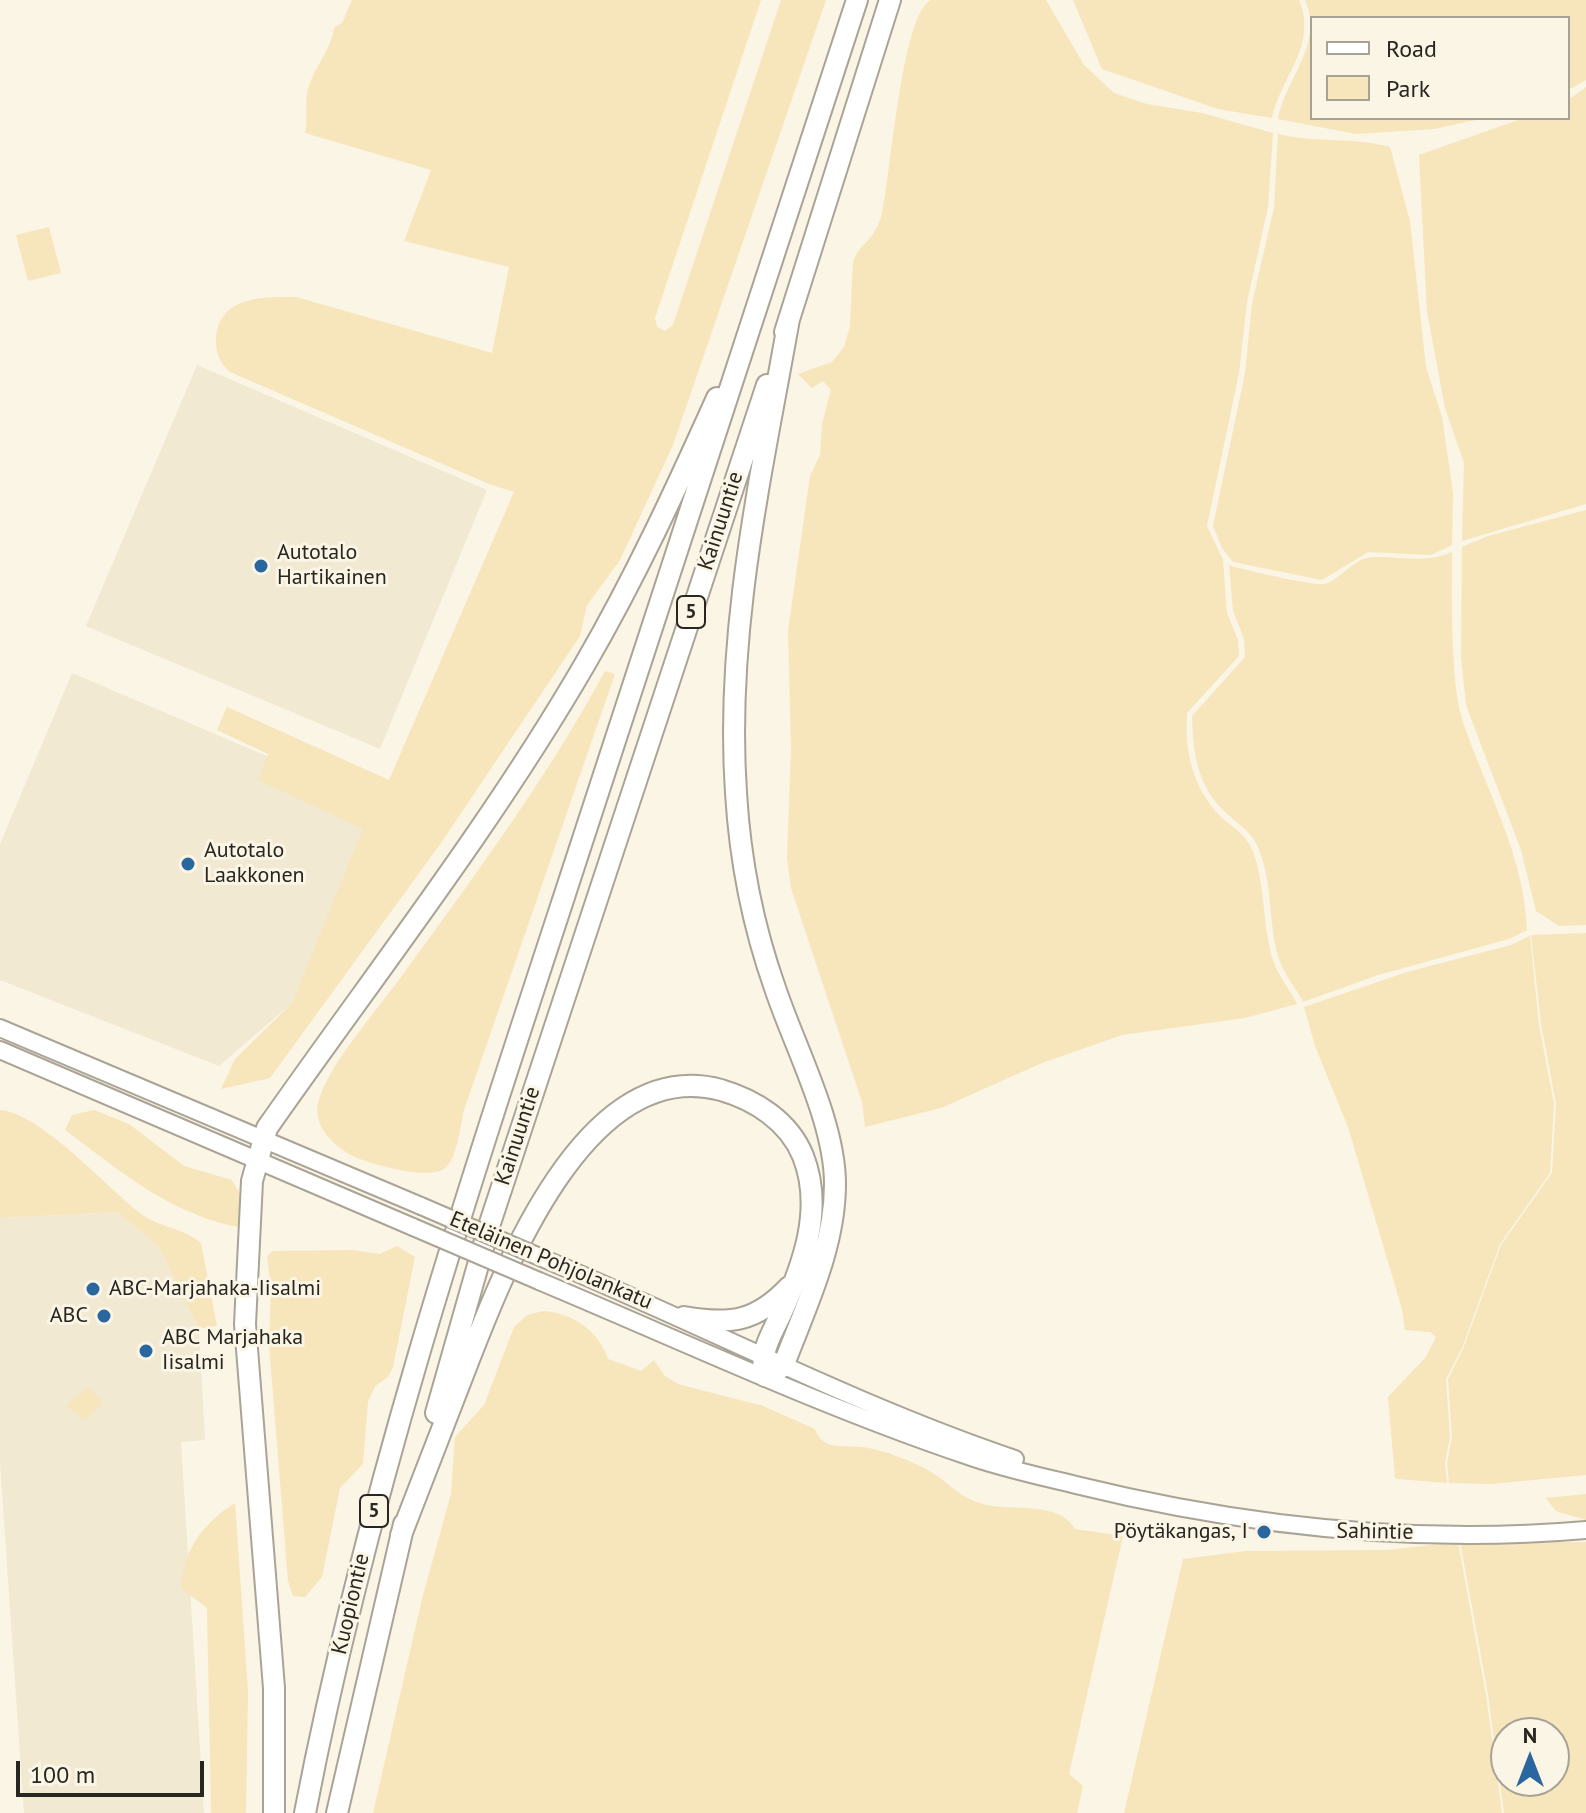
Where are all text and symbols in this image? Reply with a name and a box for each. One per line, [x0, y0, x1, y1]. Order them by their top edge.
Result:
legend [1310, 16, 1570, 120]
text: Road [1386, 33, 1437, 64]
text: Park [1386, 73, 1430, 104]
street label: Kainuuntie [693, 468, 749, 574]
place label: Autotalo Hartikainen [277, 540, 387, 592]
marker: Autotalo Hartikainen [252, 557, 270, 575]
road number: 5 [677, 596, 705, 628]
place label: Autotalo Laakkonen [204, 838, 305, 890]
marker: Autotalo Laakkonen [179, 855, 197, 873]
street label: Kainuuntie [490, 1083, 546, 1189]
street label: Eteläinen Pohjolankatu [446, 1206, 656, 1316]
place label: ABC-Marjahaka-Iisalmi [109, 1276, 321, 1302]
marker: ABC-Marjahaka-Iisalmi [84, 1280, 102, 1298]
place label: ABC [50, 1303, 88, 1329]
marker: ABC [95, 1307, 113, 1325]
place label: ABC Marjahaka Iisalmi [162, 1325, 303, 1376]
marker: ABC Marjahaka Iisalmi [137, 1342, 155, 1360]
road number: 5 [360, 1495, 388, 1527]
street label: Sahintie [1336, 1518, 1414, 1546]
place label: Pöytäkangas, I [1114, 1519, 1248, 1545]
marker: Pöytäkangas, I [1255, 1523, 1273, 1541]
street label: Kuopiontie [327, 1551, 375, 1657]
north arrow [1490, 1717, 1570, 1797]
text: N [1523, 1721, 1537, 1749]
scale bar [20, 1745, 208, 1795]
text: 100 m [30, 1759, 95, 1790]

